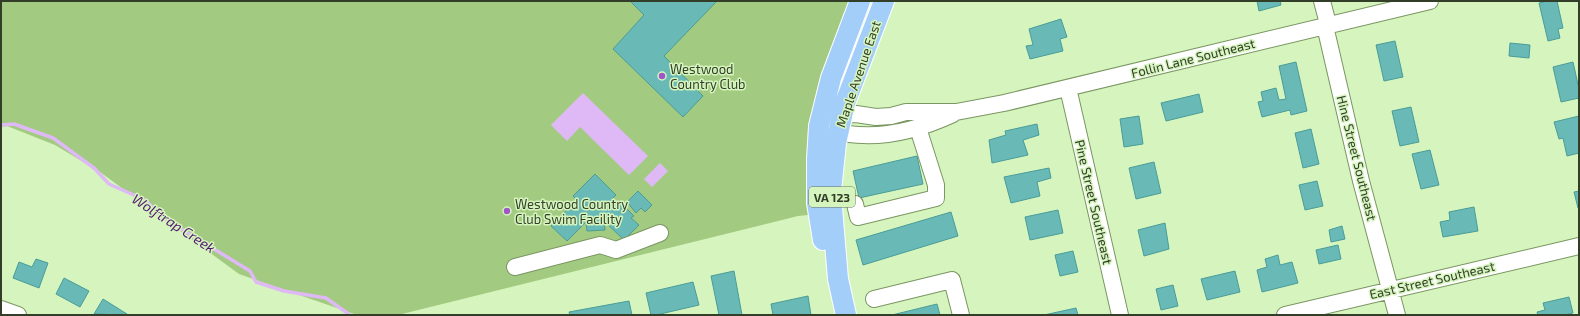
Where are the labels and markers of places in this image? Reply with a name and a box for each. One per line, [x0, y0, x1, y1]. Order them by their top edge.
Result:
place label: Westwood Country Club [670, 61, 746, 92]
marker: Westwood Country Club [657, 71, 667, 81]
place label: Westwood Country Club Swim Facility [515, 196, 628, 227]
marker: Westwood Country Club Swim Facility [502, 206, 512, 216]

